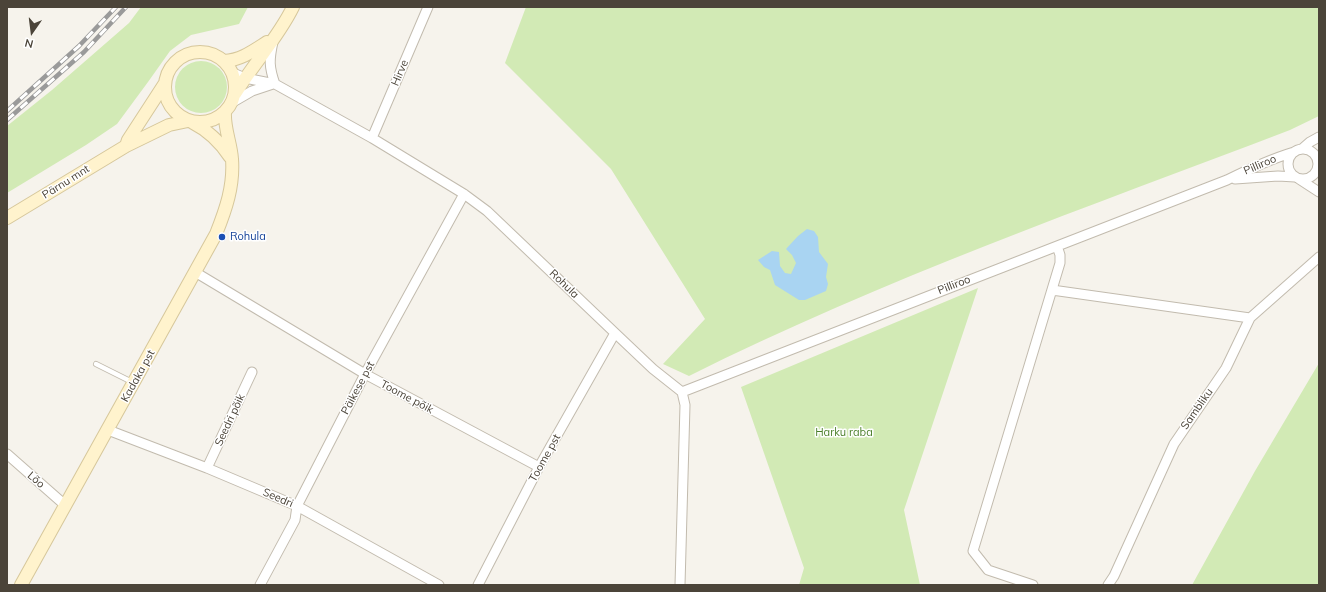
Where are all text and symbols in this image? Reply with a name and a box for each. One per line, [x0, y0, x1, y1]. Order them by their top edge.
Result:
north arrow [12, 12, 52, 52]
text: N [23, 36, 35, 51]
street label: Hirve [389, 58, 411, 88]
street label: Pilliroo [1242, 152, 1278, 178]
street label: Pärnu mnt [40, 162, 92, 202]
place label: Rohula [230, 230, 266, 244]
marker: Rohula [217, 232, 227, 242]
street label: Rohula [547, 267, 581, 301]
street label: Pilliroo [936, 273, 972, 297]
street label: Kadaka pst [118, 348, 158, 404]
street label: Päikese pst [339, 359, 377, 417]
street label: Toome põik [378, 378, 436, 416]
street label: Sambliku [1178, 386, 1216, 432]
street label: Seedri põik [212, 392, 248, 448]
park label: Harku raba [815, 426, 873, 440]
street label: Toome pst [526, 432, 564, 484]
street label: Lõo [25, 469, 47, 491]
street label: Seedri [261, 486, 295, 510]

